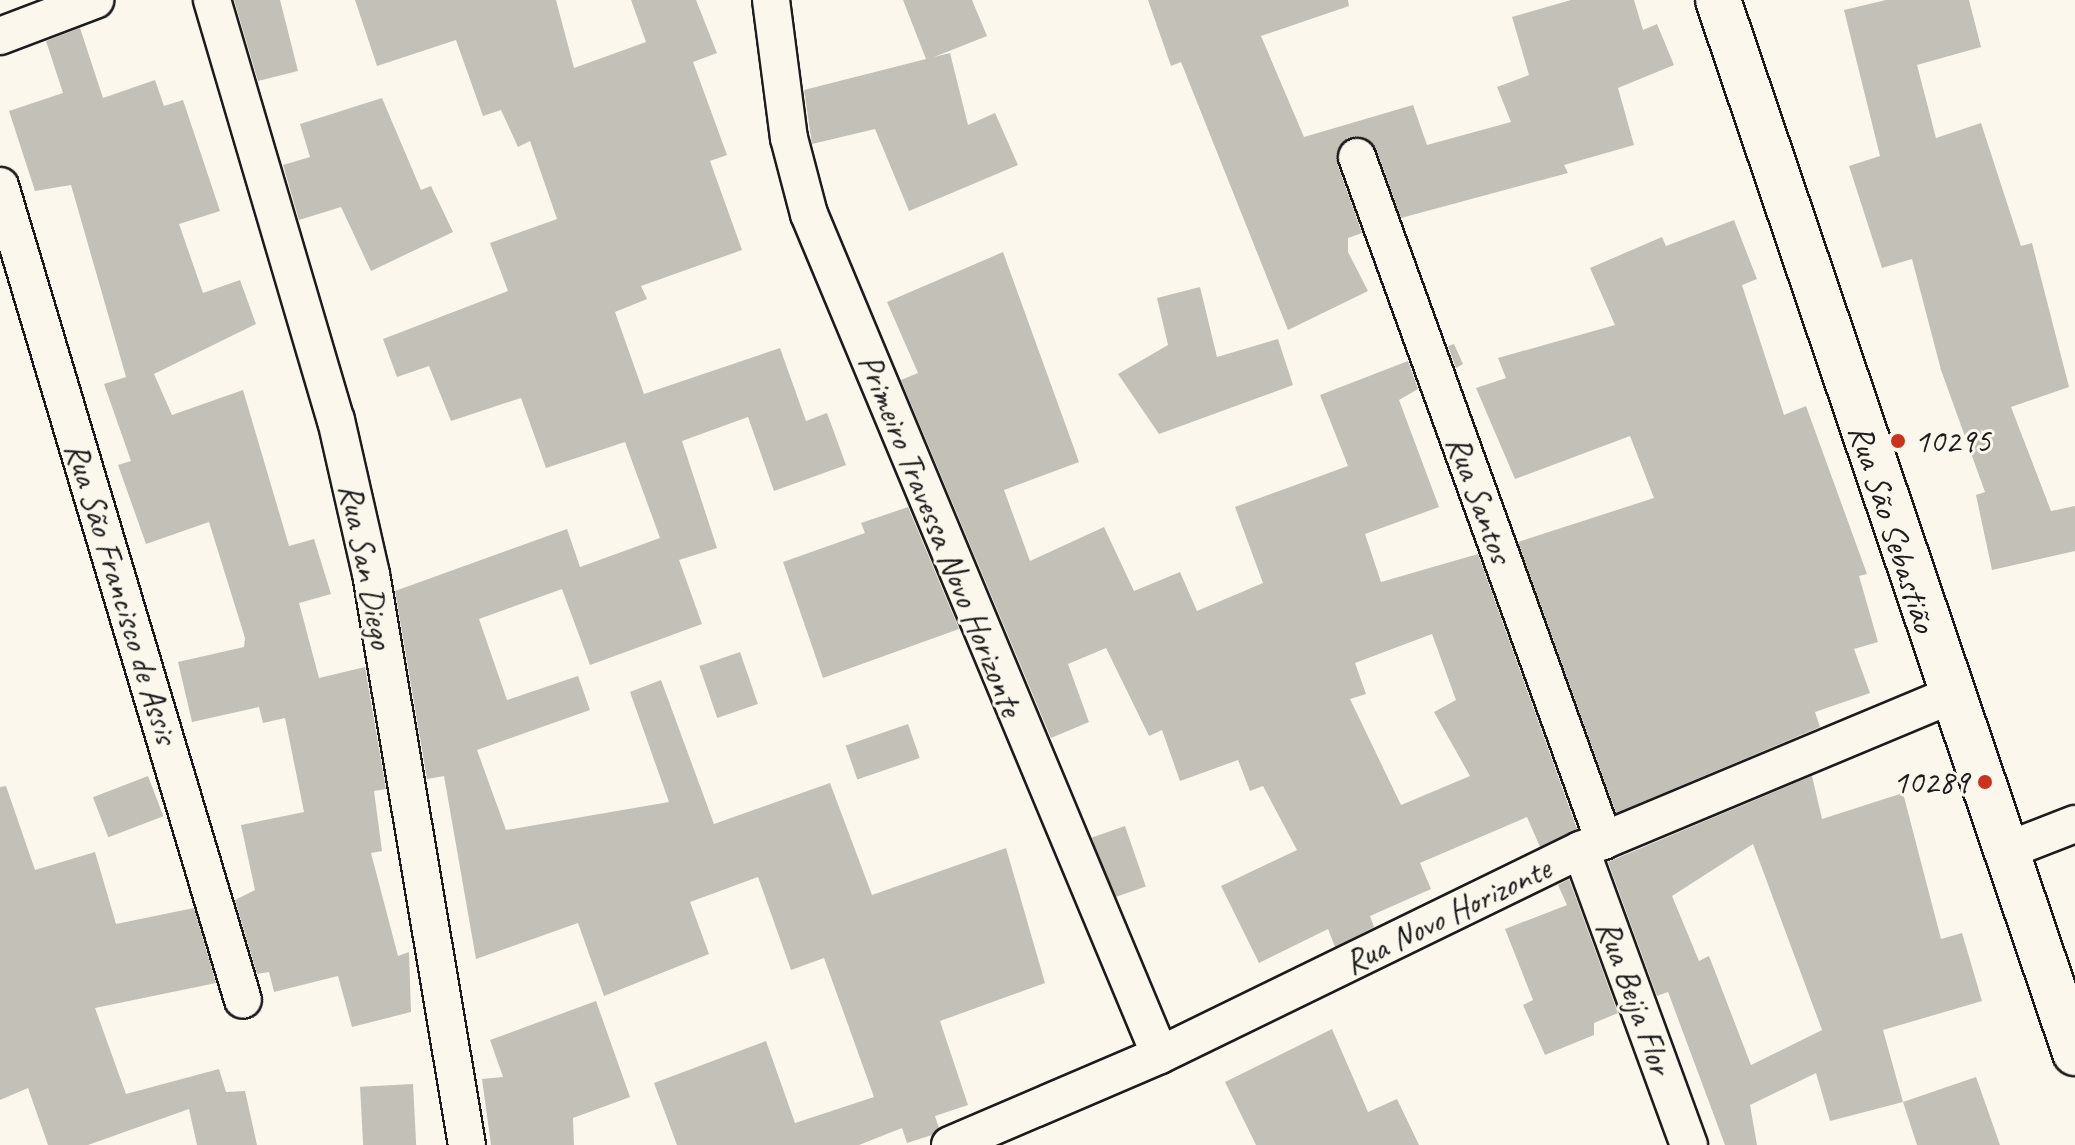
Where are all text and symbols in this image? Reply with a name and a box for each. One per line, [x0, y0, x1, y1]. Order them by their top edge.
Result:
street label: Primeiro Travessa Novo Horizonte [850, 348, 1032, 722]
street label: Rua São Sebastião [1840, 420, 1946, 636]
place label: 10295 [1914, 421, 1990, 461]
street label: Rua Santos [1438, 430, 1522, 568]
marker: 10295 [1889, 432, 1907, 450]
street label: Rua São Francisco de Assis [57, 437, 187, 749]
street label: Rua San Diego [331, 480, 403, 652]
place label: 10289 [1893, 762, 1969, 802]
marker: 10289 [1976, 773, 1994, 791]
street label: Rua Novo Horizonte [1337, 847, 1557, 983]
street label: Rua Beija Flor [1588, 914, 1682, 1080]

